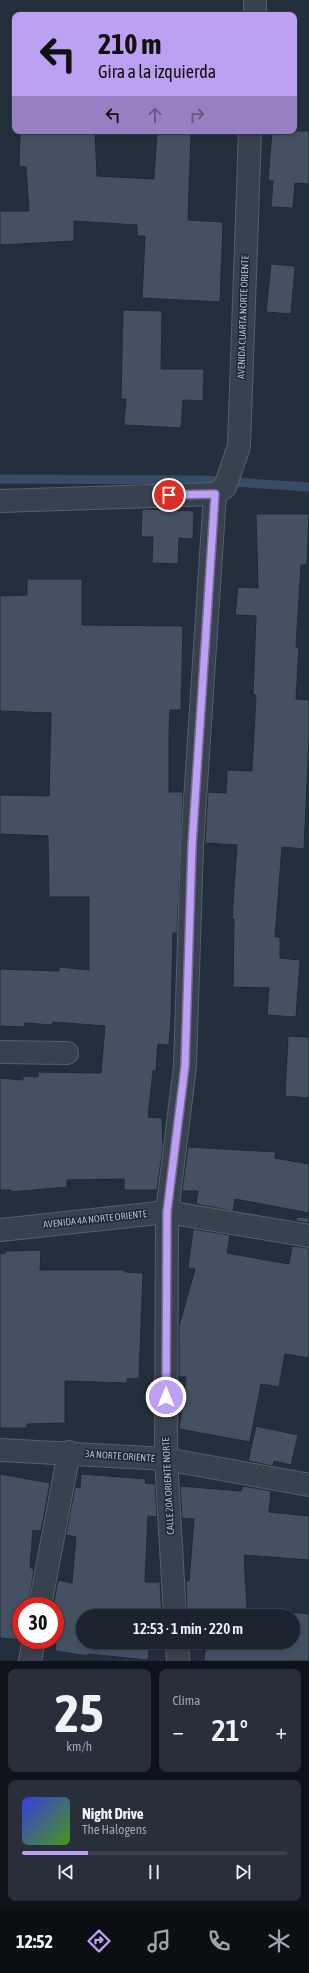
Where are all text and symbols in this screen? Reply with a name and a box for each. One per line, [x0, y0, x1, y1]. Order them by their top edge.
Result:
icon: left [32, 28, 84, 80]
text: 210 m [98, 28, 161, 60]
text: Gira a la izquierda [98, 61, 216, 82]
icon: left [102, 104, 124, 126]
icon: ahead [144, 104, 166, 126]
icon: right [186, 104, 208, 126]
street label: AVENIDA CUARTA NORTE ORIENTE [235, 254, 251, 379]
pin [152, 478, 186, 512]
icon: arrive [158, 484, 180, 506]
street label: AVENIDA 4A NORTE ORIENTE [43, 1208, 148, 1230]
position arrow [145, 1376, 187, 1418]
street label: CALLE 20A ORIENTE NORTE [160, 1436, 176, 1535]
street label: 3A NORTE ORIENTE [85, 1448, 156, 1464]
speed limit sign: 30 [12, 1597, 64, 1649]
text: 12:53 · 1 min · 220 m [133, 1620, 243, 1637]
text: 25 [55, 1683, 104, 1743]
text: Clima [173, 1693, 200, 1708]
text: 21° [212, 1713, 248, 1747]
text: − [173, 1718, 184, 1744]
text: + [276, 1718, 287, 1744]
text: km/h [66, 1739, 92, 1754]
text: Night Drive [82, 1805, 144, 1822]
text: The Halogens [82, 1822, 147, 1837]
icon: previous [55, 1861, 77, 1883]
icon: pause [143, 1861, 165, 1883]
icon: next [232, 1861, 254, 1883]
icon: directions [85, 1927, 113, 1955]
icon: music [145, 1927, 173, 1955]
icon: phone [205, 1927, 233, 1955]
icon: climate [265, 1927, 293, 1955]
text: 12:52 [16, 1931, 53, 1952]

